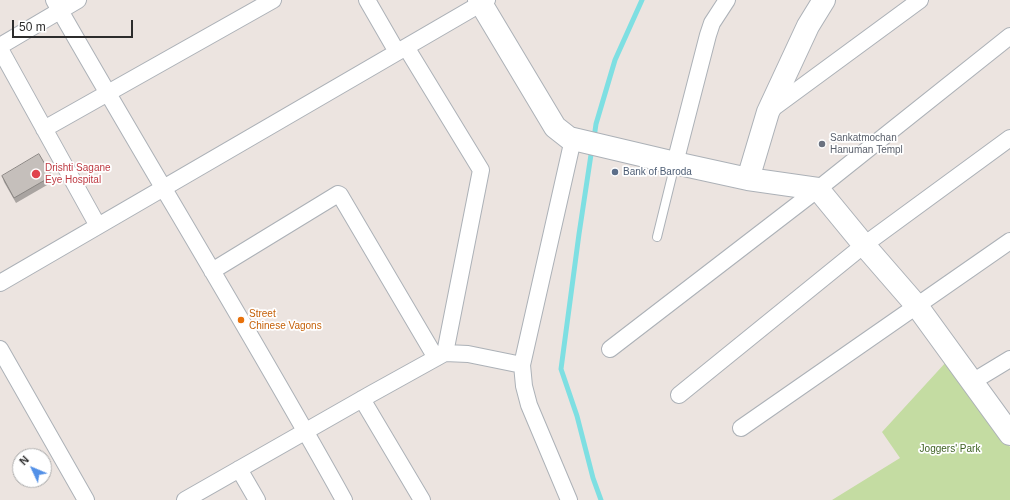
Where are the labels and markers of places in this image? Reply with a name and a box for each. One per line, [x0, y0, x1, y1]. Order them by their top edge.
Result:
place label: Sankatmochan Hanuman Templ [830, 132, 903, 156]
marker: Sankatmochan Hanuman Templ [817, 139, 827, 149]
place label: Drishti Sagane Eye Hospital [45, 162, 111, 186]
place label: Bank of Baroda [623, 166, 692, 178]
marker: Bank of Baroda [610, 167, 620, 177]
marker: Drishti Sagane Eye Hospital [30, 168, 42, 180]
place label: Street Chinese Vagons [249, 308, 322, 332]
marker: Street Chinese Vagons [236, 315, 246, 325]

